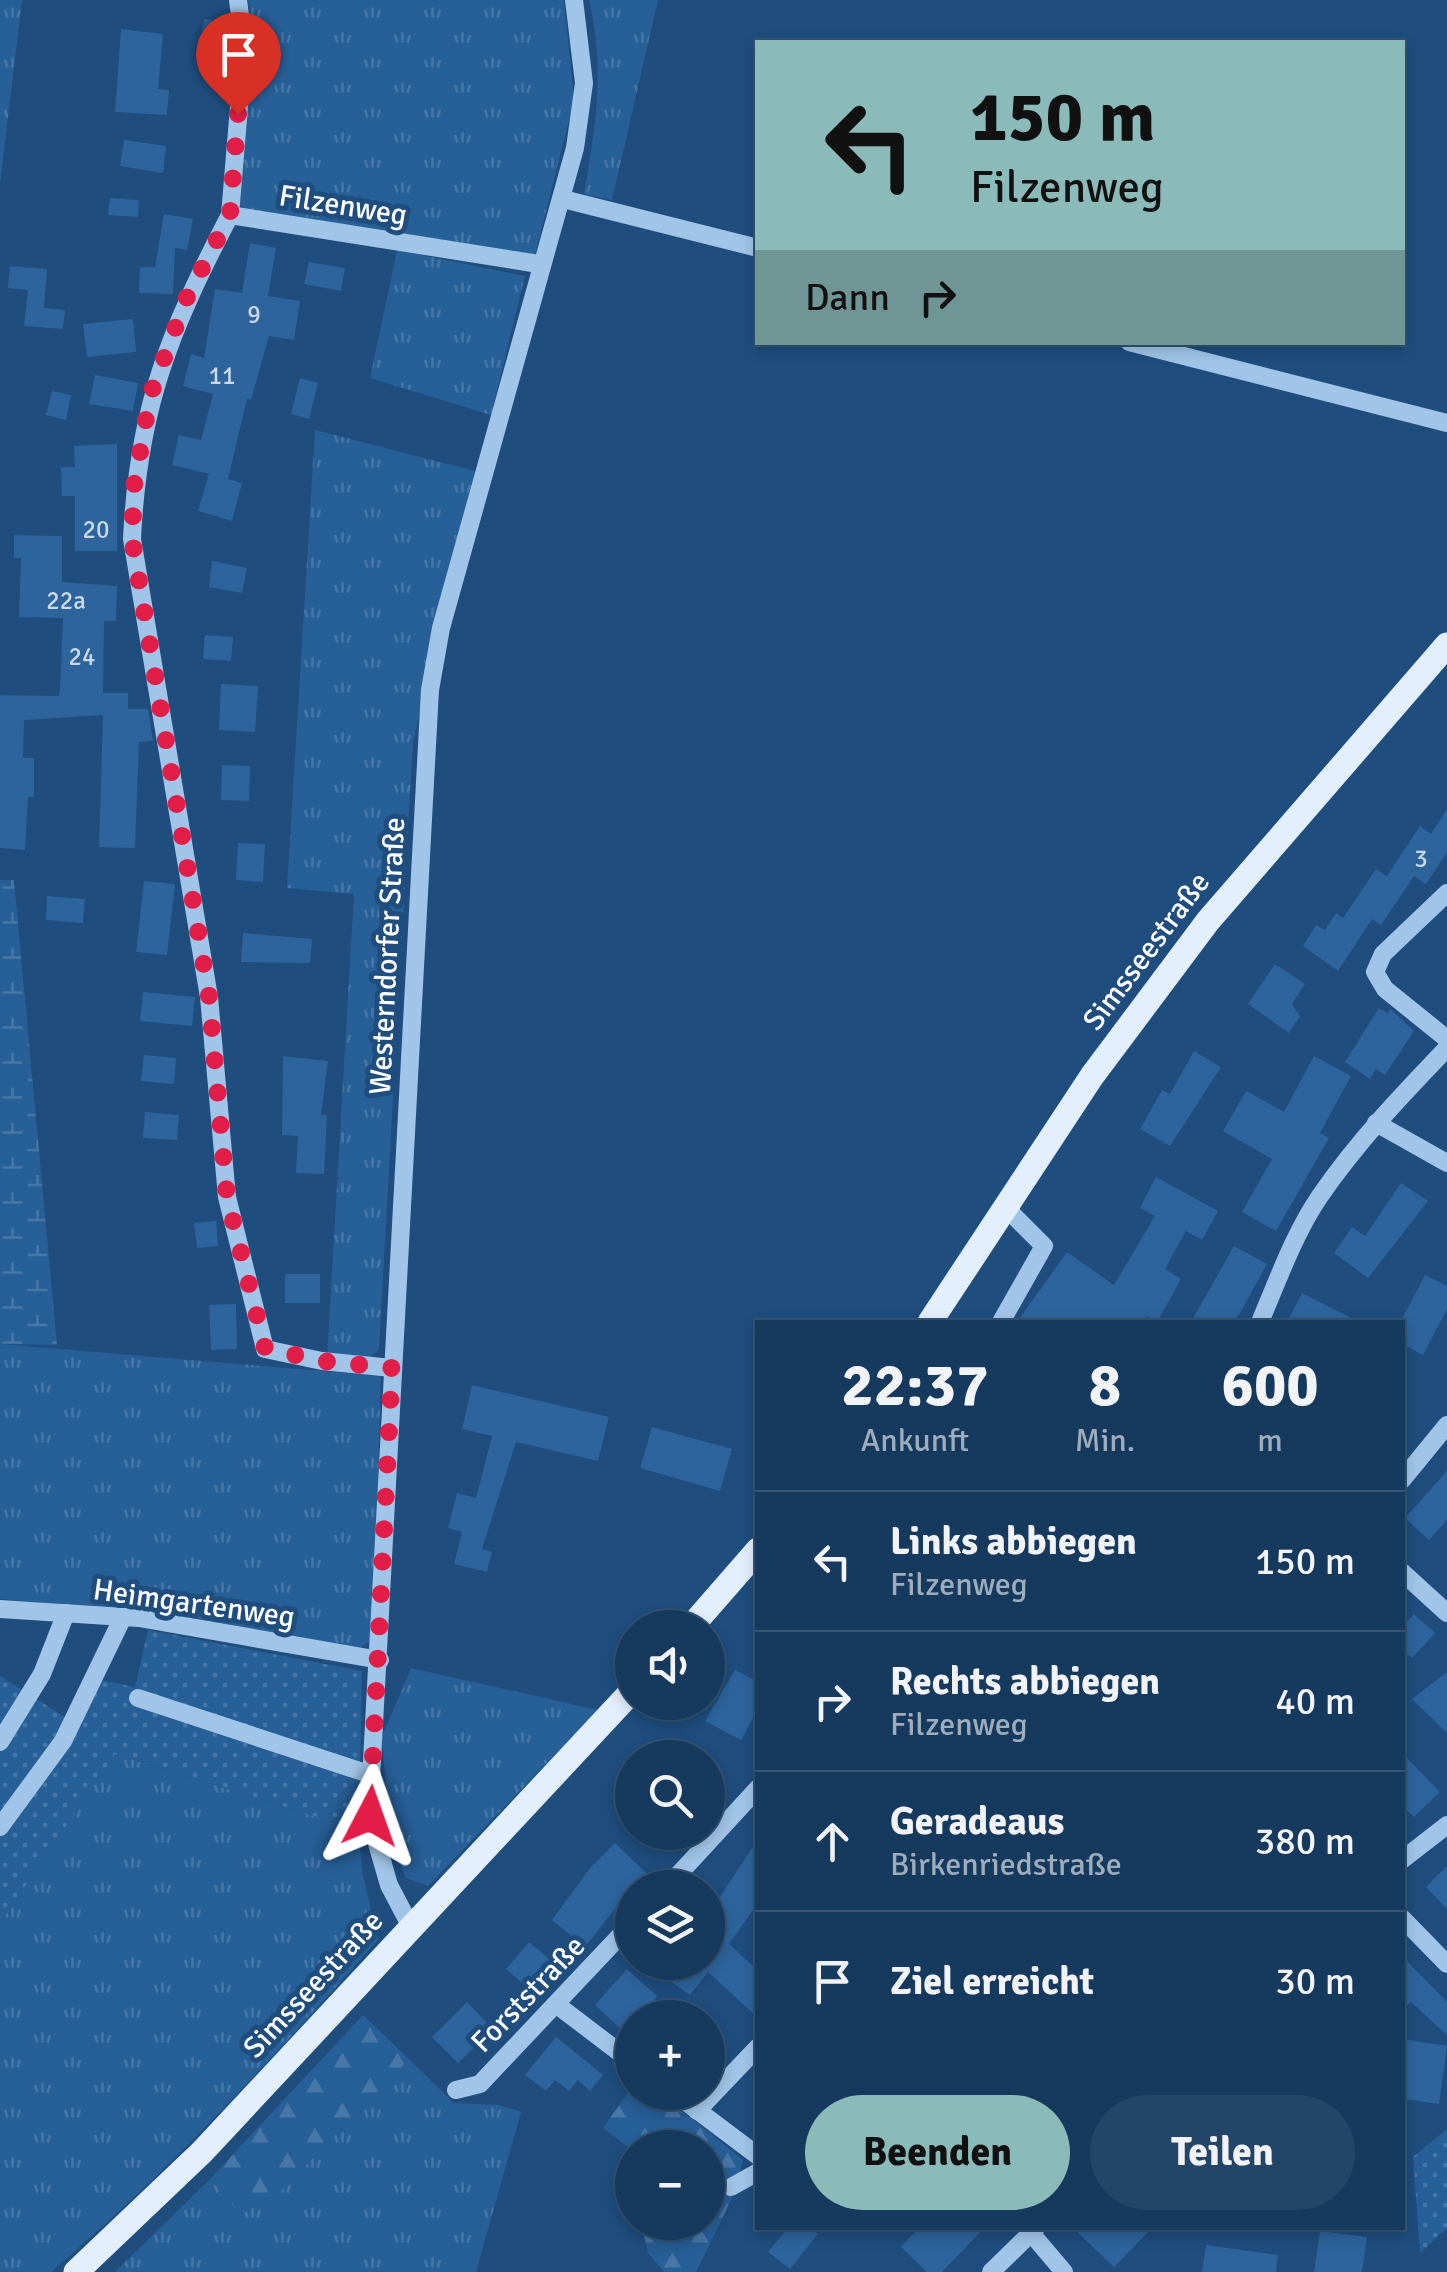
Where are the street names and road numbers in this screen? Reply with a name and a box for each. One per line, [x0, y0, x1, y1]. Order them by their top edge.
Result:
street label: Filzenweg [276, 177, 410, 234]
street label: Westerndorfer Straße [362, 816, 413, 1096]
street label: Simsseestraße [1075, 865, 1218, 1038]
street label: Heimgartenweg [91, 1571, 297, 1636]
street label: Simsseestraße [236, 1903, 391, 2066]
street label: Forststraße [463, 1928, 593, 2061]

